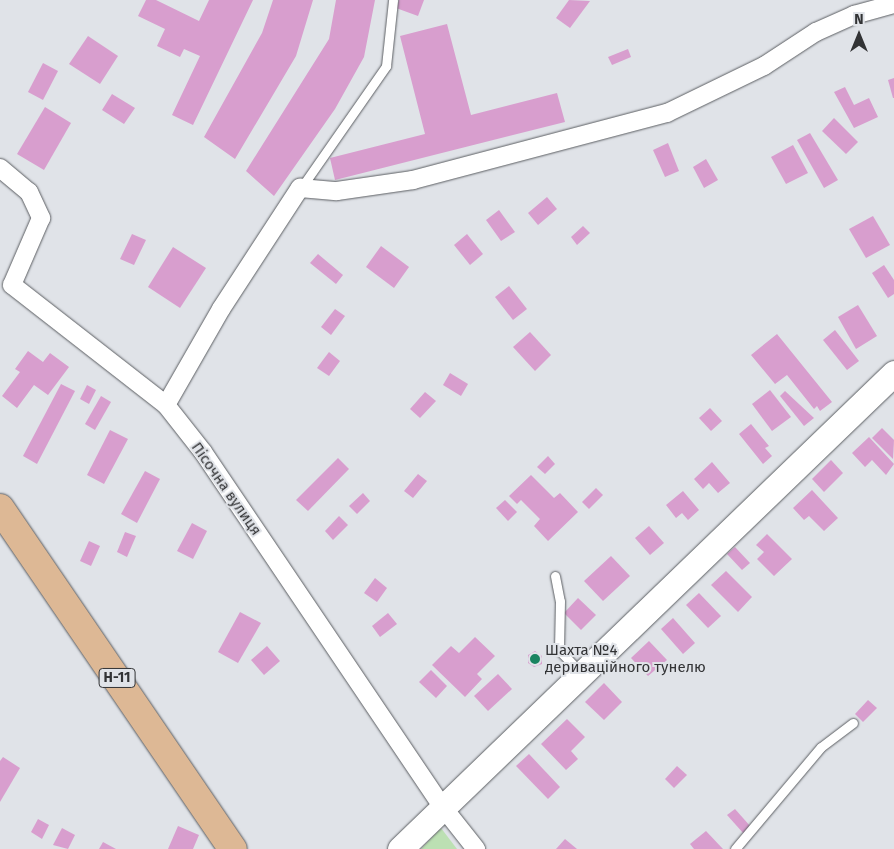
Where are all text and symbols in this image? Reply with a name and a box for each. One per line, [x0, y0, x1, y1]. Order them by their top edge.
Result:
north arrow [834, 10, 884, 60]
text: N [854, 11, 864, 28]
street label: Пісочна вулиця [187, 439, 265, 539]
place label: Шахта №4 дериваційного тунелю [545, 641, 706, 676]
marker: Шахта №4 дериваційного тунелю [529, 653, 541, 665]
road number: Н-11 [98, 666, 136, 690]

